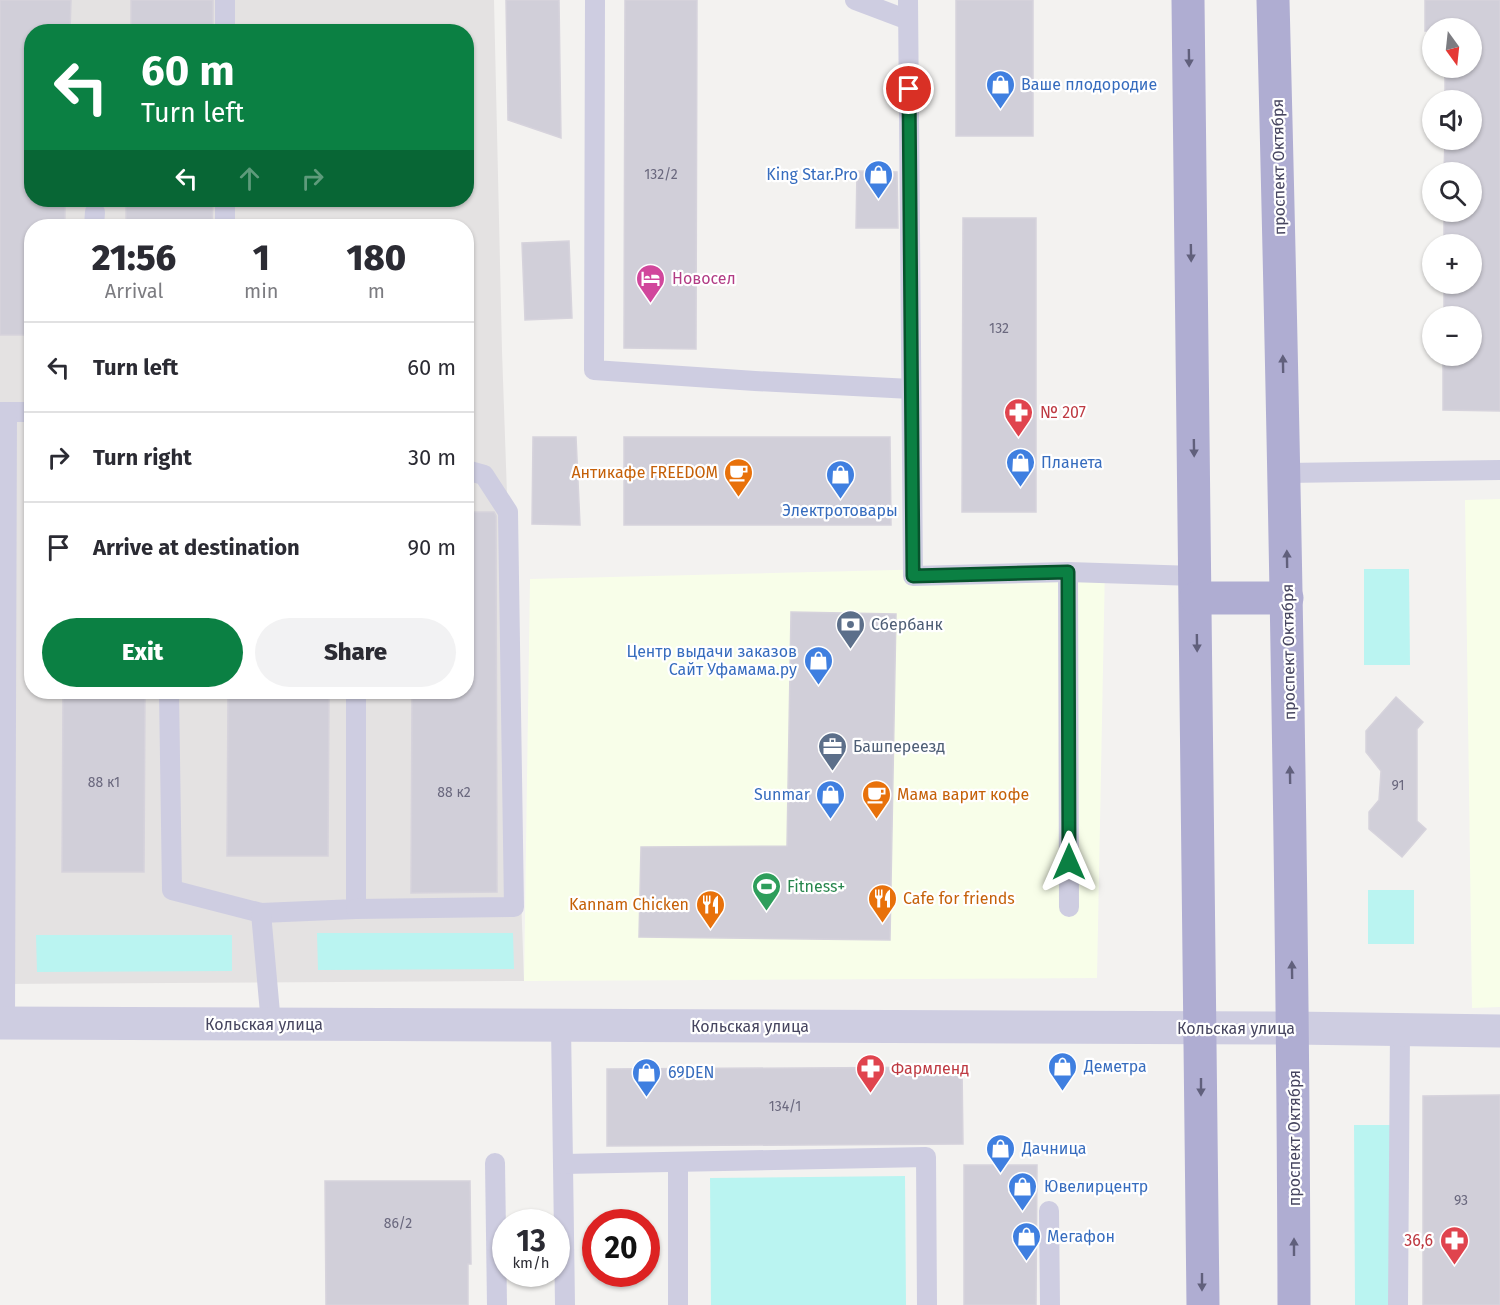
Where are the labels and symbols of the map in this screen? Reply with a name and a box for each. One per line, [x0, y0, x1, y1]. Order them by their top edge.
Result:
north arrow [1422, 18, 1482, 78]
one-way arrow [1184, 49, 1194, 68]
pin [883, 63, 934, 114]
shop icon: Ваше плодородие [984, 68, 1016, 110]
place label: Ваше плодородие [1021, 75, 1157, 94]
street label: проспект Октября [1268, 99, 1289, 235]
shop icon: King Star.Pro [863, 158, 895, 200]
place label: King Star.Pro [766, 165, 858, 184]
house number: 132/2 [644, 166, 678, 183]
one-way arrow [1187, 244, 1196, 263]
hotel icon: Новосел [635, 262, 667, 304]
place label: Новосел [672, 269, 736, 288]
house number: 132 [989, 320, 1009, 337]
one-way arrow [1278, 354, 1287, 373]
pharmacy icon: № 207 [1003, 396, 1035, 438]
place label: № 207 [1040, 403, 1086, 422]
one-way arrow [1189, 439, 1199, 458]
shop icon: Планета [1004, 446, 1036, 488]
place label: Планета [1041, 453, 1103, 472]
cafe icon: Антикафе FREEDOM [723, 456, 755, 498]
shop icon: Электротовары [824, 458, 856, 500]
place label: Антикафе FREEDOM [571, 463, 718, 482]
place label: Электротовары [782, 501, 898, 520]
one-way arrow [1282, 549, 1292, 568]
street label: проспект Октября [1278, 584, 1299, 720]
bank icon: Сбербанк [834, 608, 866, 650]
place label: Сбербанк [871, 615, 943, 634]
one-way arrow [1192, 634, 1202, 653]
place label: Центр выдачи заказов Сайт Уфамама.ру [627, 642, 797, 679]
shop icon: Центр выдачи заказов Сайт Уфамама.ру [802, 644, 834, 686]
office icon: Башпереезд [816, 730, 848, 772]
place label: Башпереезд [853, 737, 945, 756]
one-way arrow [1285, 765, 1294, 784]
house number: 88 к1 [88, 774, 120, 791]
house number: 91 [1391, 777, 1405, 794]
shop icon: Sunmar [815, 778, 847, 820]
cafe icon: Мама варит кофе [860, 778, 892, 820]
house number: 88 к2 [437, 784, 471, 801]
place label: Sunmar [754, 785, 811, 804]
place label: Мама варит кофе [897, 785, 1029, 804]
position arrow [1037, 830, 1101, 894]
sports icon: Fitness+ [750, 870, 782, 912]
place label: Fitness+ [787, 877, 845, 896]
restaurant icon: Cafe for friends [866, 882, 898, 924]
restaurant icon: Kannam Chicken [694, 888, 726, 930]
place label: Cafe for friends [903, 889, 1015, 908]
place label: Kannam Chicken [569, 895, 689, 914]
one-way arrow [1288, 960, 1297, 979]
street label: Кольская улица [205, 1015, 323, 1034]
street label: Кольская улица [691, 1017, 809, 1036]
street label: Кольская улица [1177, 1019, 1295, 1038]
shop icon: Деметра [1047, 1050, 1079, 1092]
pharmacy icon: Фармленд [854, 1052, 886, 1094]
shop icon: 69DEN [631, 1056, 663, 1098]
place label: Деметра [1083, 1057, 1147, 1076]
place label: Фармленд [891, 1059, 969, 1078]
place label: 69DEN [668, 1063, 714, 1082]
street label: проспект Октября [1285, 1070, 1304, 1206]
one-way arrow [1196, 1077, 1206, 1096]
house number: 134/1 [769, 1098, 801, 1115]
shop icon: Дачница [985, 1132, 1017, 1174]
place label: Дачница [1021, 1139, 1086, 1158]
shop icon: Ювелирцентр [1007, 1170, 1039, 1212]
place label: Ювелирцентр [1044, 1177, 1148, 1196]
house number: 93 [1454, 1192, 1468, 1209]
speed limit sign: 20 [582, 1209, 660, 1287]
house number: 86/2 [384, 1215, 412, 1232]
shop icon: Мегафон [1010, 1220, 1042, 1262]
pharmacy icon: 36,6 [1438, 1224, 1470, 1266]
place label: Мегафон [1047, 1227, 1115, 1246]
place label: 36,6 [1404, 1231, 1433, 1250]
one-way arrow [1289, 1237, 1299, 1256]
one-way arrow [1197, 1272, 1207, 1291]

